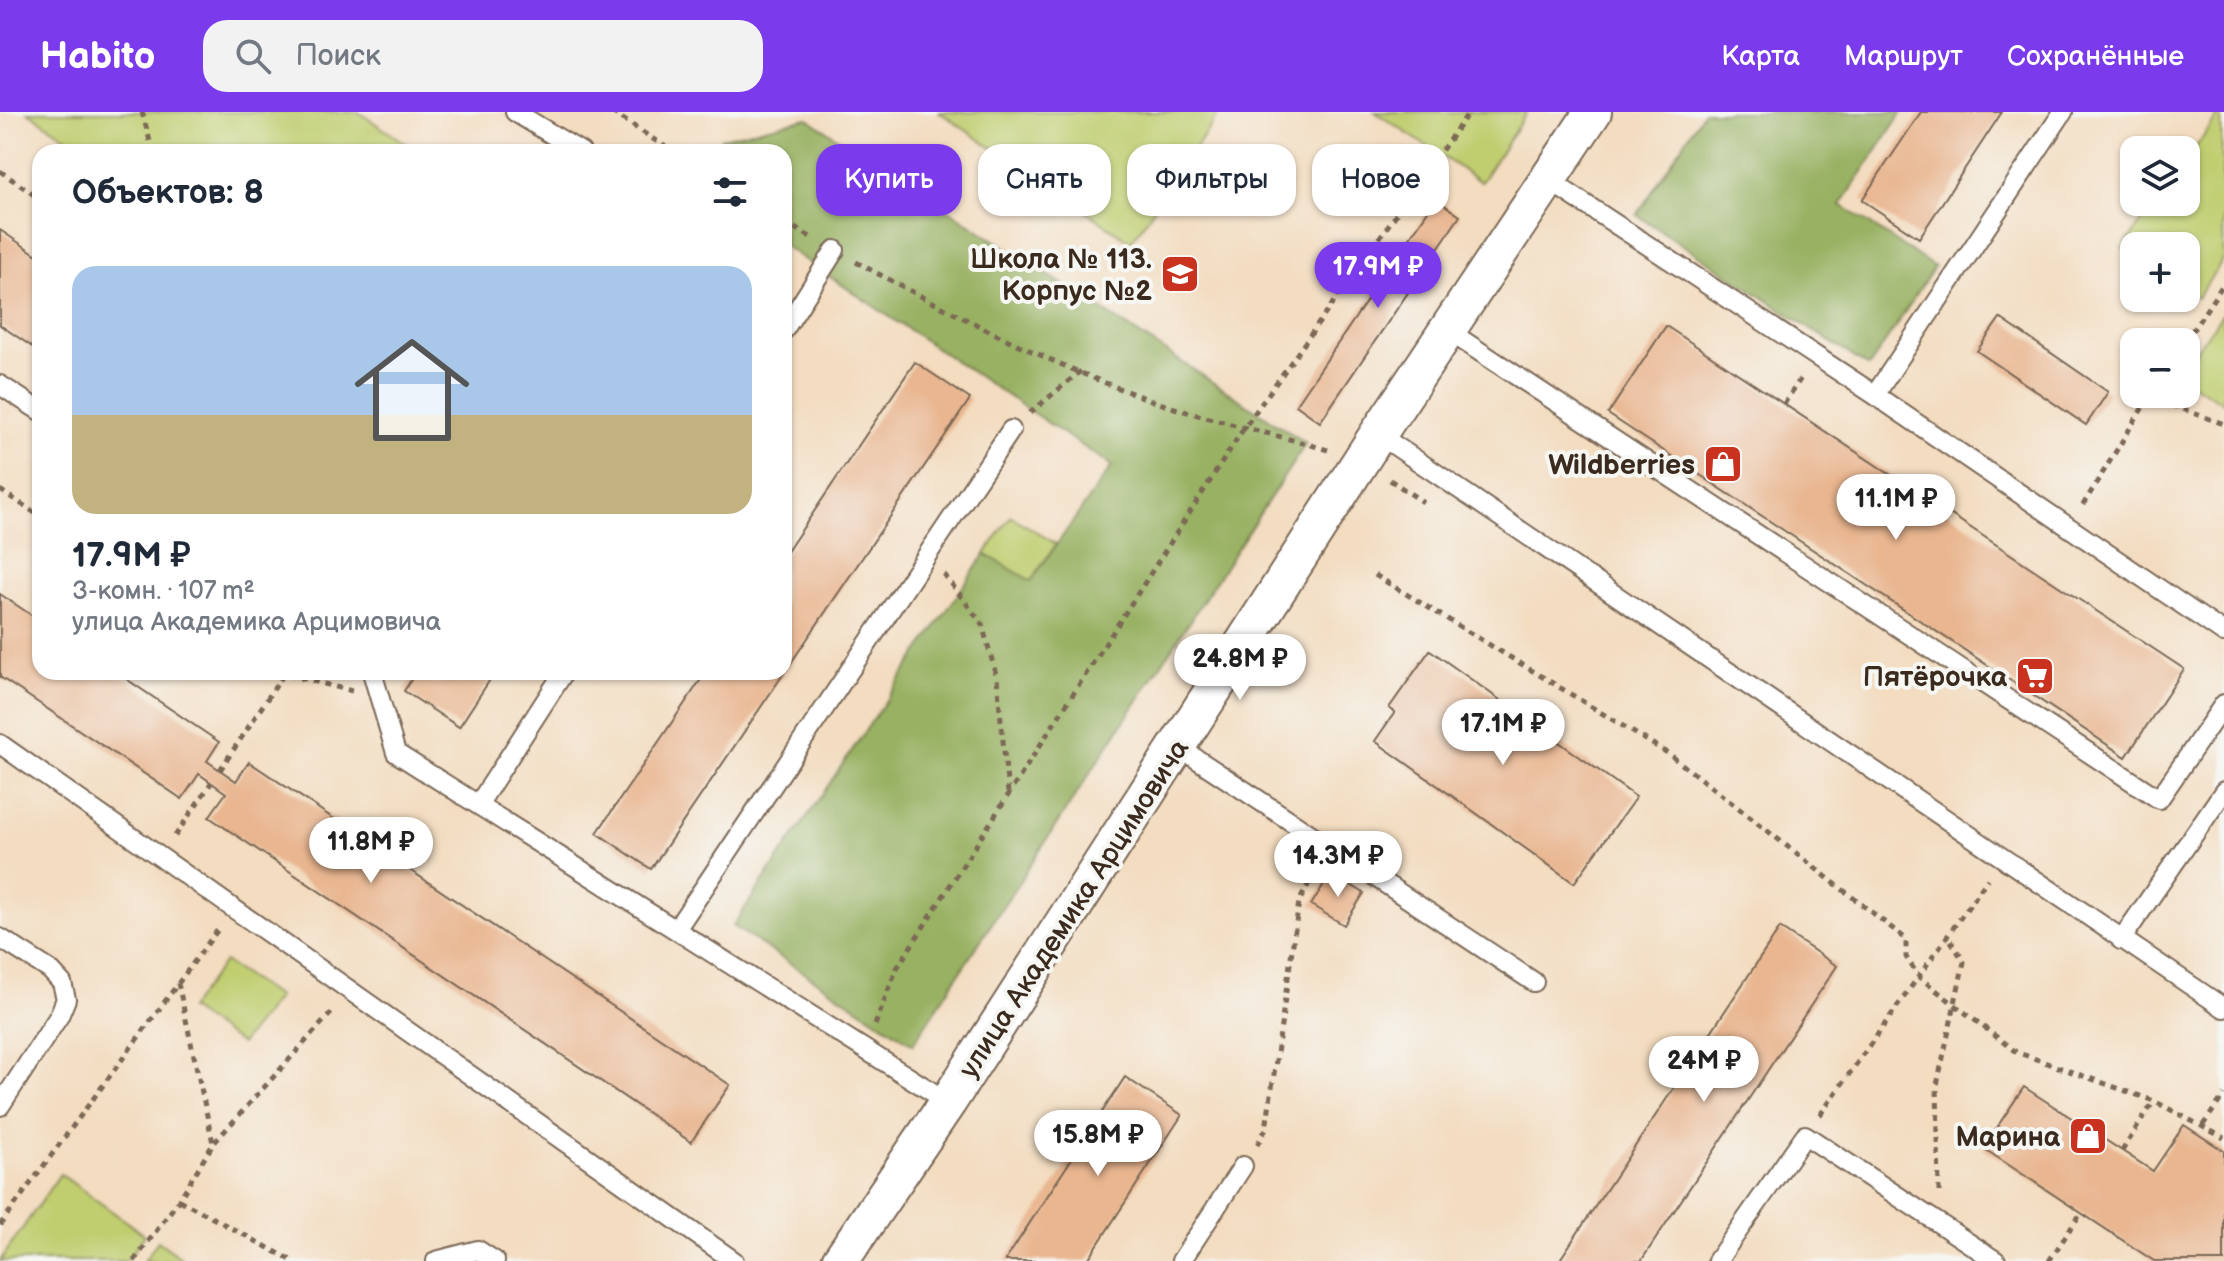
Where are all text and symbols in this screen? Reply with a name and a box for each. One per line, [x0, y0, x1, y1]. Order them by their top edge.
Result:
search box [203, 20, 763, 92]
text: Habito [40, 34, 155, 79]
icon: search [231, 34, 275, 78]
text: Поиск [295, 38, 381, 74]
text: Карта [1721, 40, 1800, 73]
text: Маршрут [1844, 40, 1963, 73]
text: Сохранённые [2007, 40, 2184, 73]
map controls [2120, 136, 2200, 408]
button: layers [2120, 136, 2200, 216]
chip: Купить [816, 144, 962, 216]
chip: Снять [978, 144, 1111, 216]
chip: Фильтры [1127, 144, 1296, 216]
chip: Новое [1312, 144, 1449, 216]
icon: filters [708, 170, 752, 214]
text: Объектов: 8 [72, 172, 264, 213]
button: + [2120, 232, 2200, 312]
pin: 17.9M ₽ [1304, 242, 1452, 310]
place label: Школа № 113. Корпус №2 [970, 243, 1152, 308]
text: 17.9M ₽ [1333, 252, 1423, 283]
school or university icon: Школа № 113. Корпус №2 [1159, 253, 1201, 295]
icon: home [340, 318, 484, 462]
button: − [2120, 328, 2200, 408]
shop icon: Wildberries [1702, 443, 1744, 485]
place label: Wildberries [1548, 449, 1695, 482]
pin: 11.1M ₽ [1822, 474, 1970, 542]
text: 11.1M ₽ [1854, 484, 1938, 515]
text: 17.9M ₽ [72, 535, 191, 576]
text: 3-комн. · 107 m² [72, 576, 255, 607]
text: улица Академика Арцимовича [72, 607, 441, 638]
pin: 24.8M ₽ [1166, 634, 1314, 702]
text: 24.8M ₽ [1192, 644, 1288, 675]
supermarket icon: Пятёрочка [2014, 655, 2056, 697]
place label: Пятёрочка [1863, 661, 2008, 694]
pin: 17.1M ₽ [1429, 699, 1577, 767]
text: 17.1M ₽ [1460, 709, 1546, 740]
street label: улица Академика Арцимовича [952, 733, 1197, 1084]
pin: 11.8M ₽ [297, 817, 445, 885]
text: 11.8M ₽ [327, 827, 415, 858]
pin: 14.3M ₽ [1264, 831, 1412, 899]
text: 14.3M ₽ [1292, 841, 1384, 872]
pin: 24M ₽ [1648, 1036, 1760, 1104]
text: 24M ₽ [1667, 1046, 1741, 1077]
pin: 15.8M ₽ [1024, 1110, 1172, 1178]
shop icon: Марина [2067, 1115, 2109, 1157]
text: 15.8M ₽ [1052, 1120, 1144, 1151]
place label: Марина [1955, 1121, 2061, 1154]

